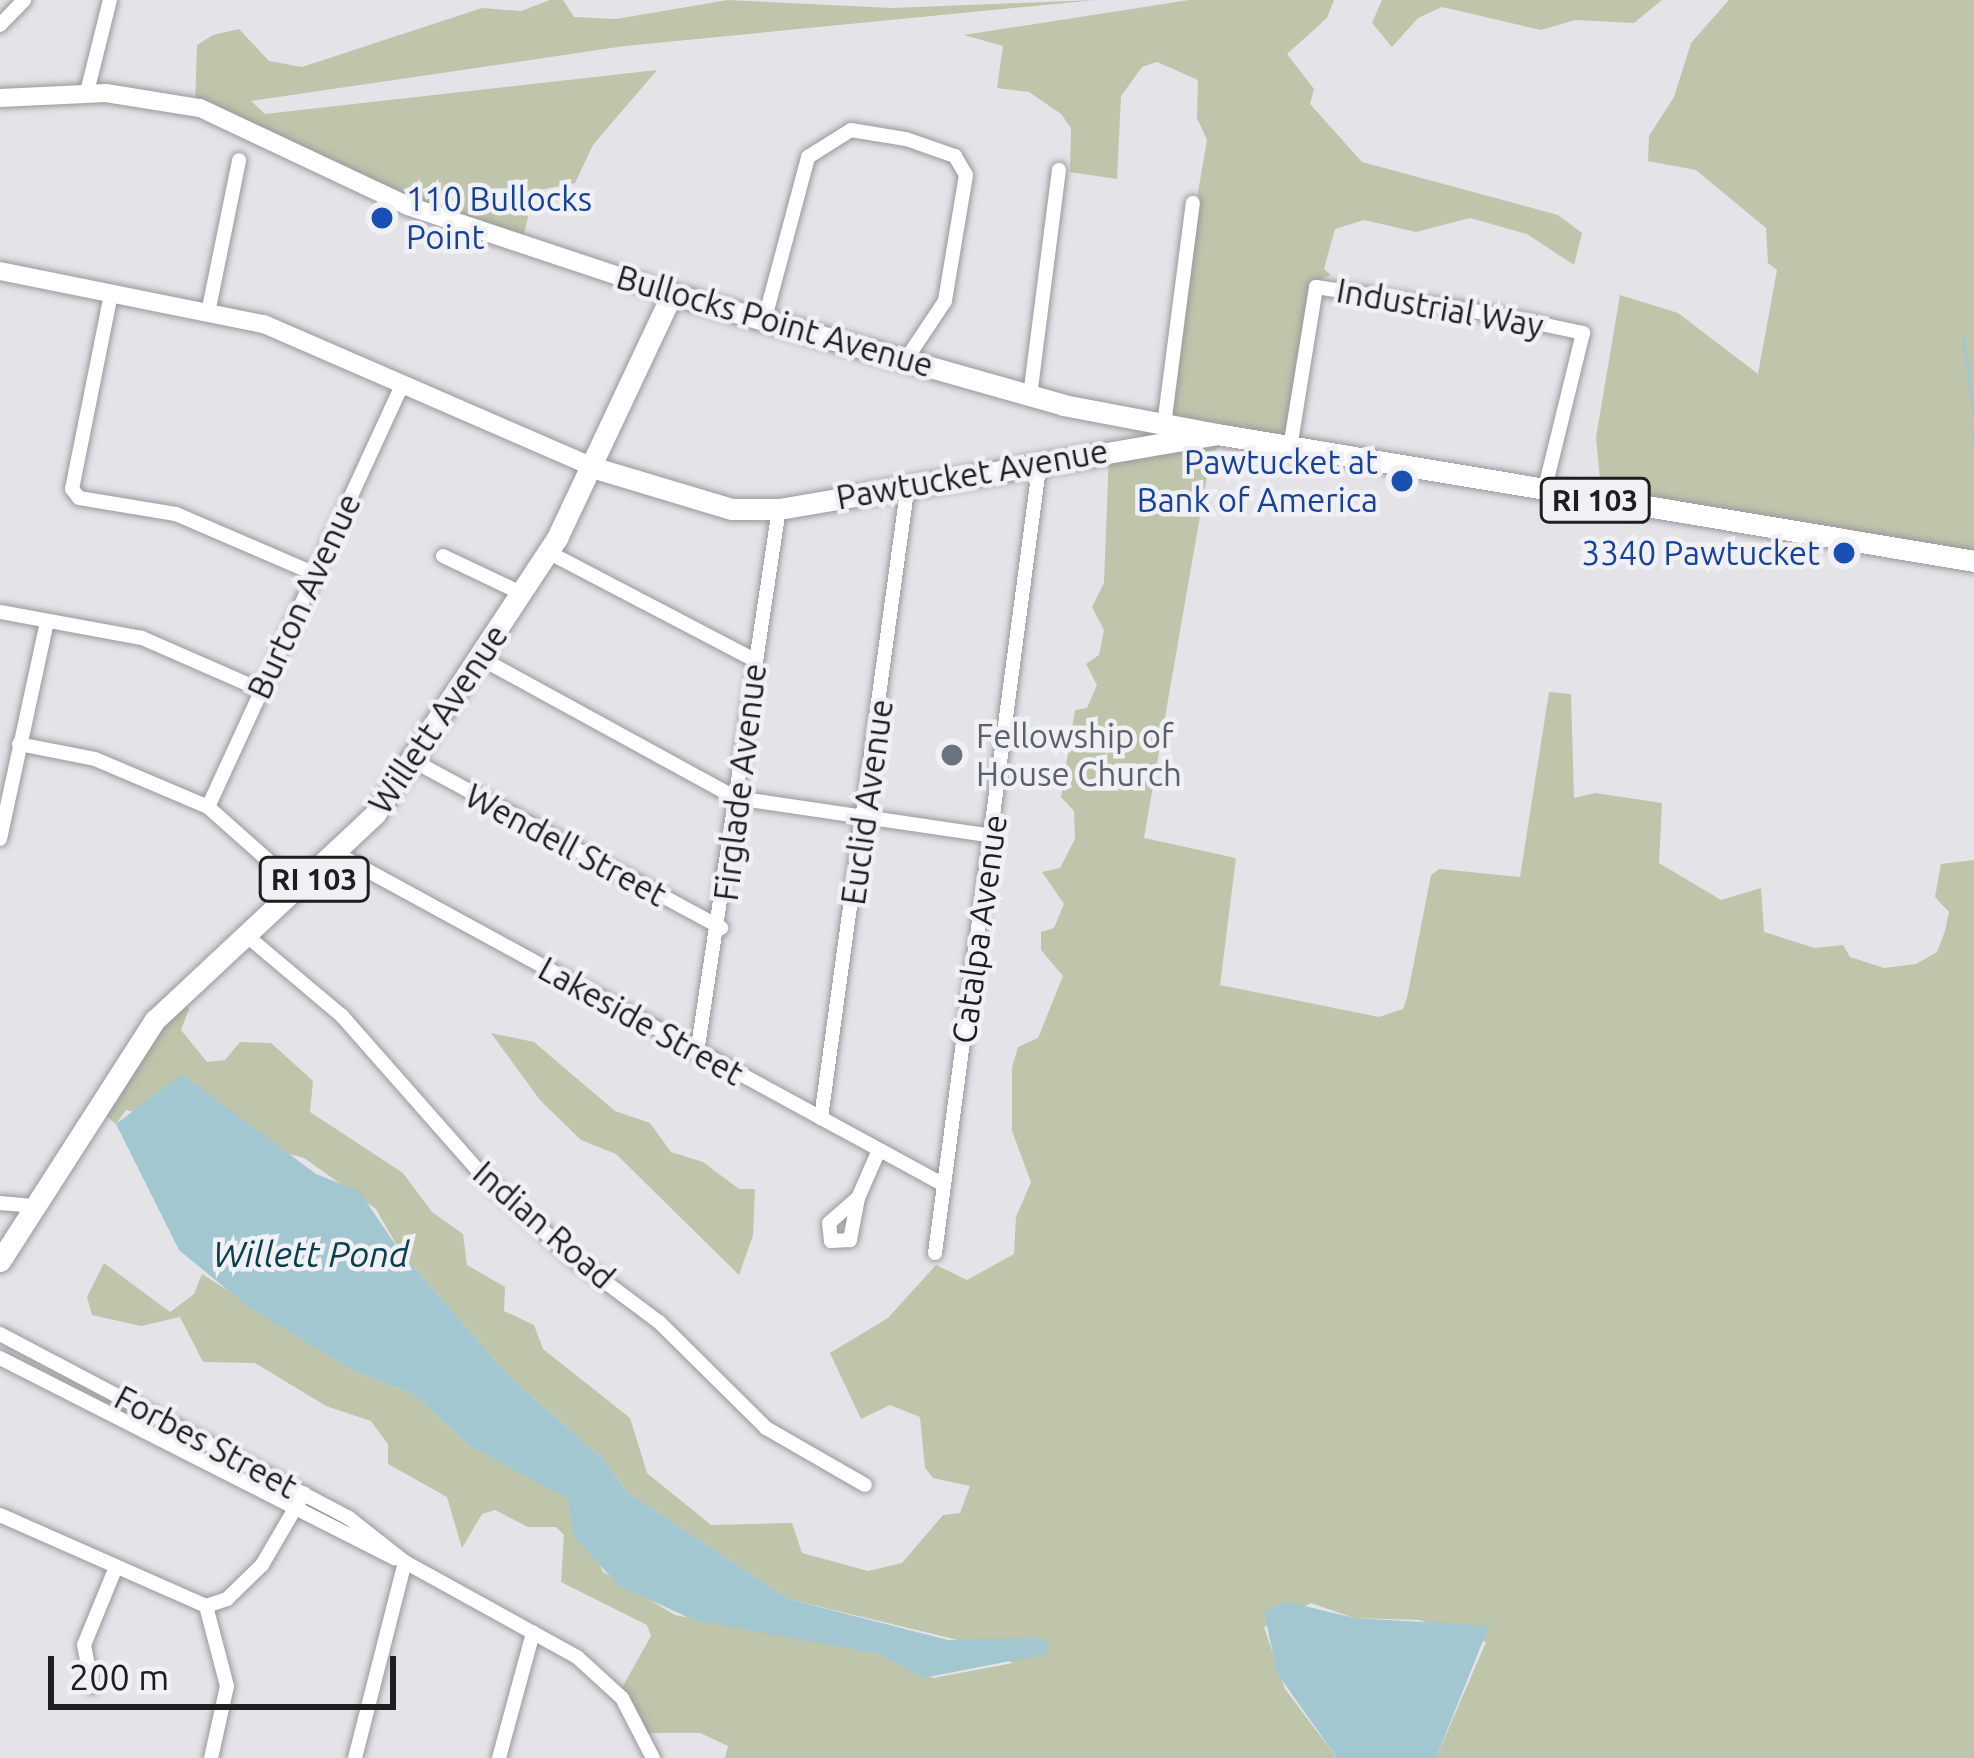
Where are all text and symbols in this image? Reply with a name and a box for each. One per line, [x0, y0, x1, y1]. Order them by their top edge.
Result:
place label: 110 Bullocks Point [406, 179, 592, 257]
marker: 110 Bullocks Point [369, 205, 395, 231]
street label: Bullocks Point Avenue [612, 257, 938, 385]
street label: Industrial Way [1334, 270, 1546, 346]
street label: Pawtucket Avenue [833, 431, 1111, 517]
place label: Pawtucket at Bank of America [1137, 442, 1378, 520]
marker: Pawtucket at Bank of America [1389, 468, 1415, 494]
road number: RI 103 [1538, 476, 1652, 524]
street label: Burton Avenue [239, 487, 369, 705]
place label: 3340 Pawtucket [1582, 533, 1820, 573]
marker: 3340 Pawtucket [1831, 540, 1857, 566]
street label: Willett Avenue [360, 617, 516, 821]
street label: Firglade Avenue [706, 661, 774, 903]
street label: Euclid Avenue [833, 697, 901, 907]
place label: Fellowship of House Church [976, 716, 1182, 794]
marker: Fellowship of House Church [939, 742, 965, 768]
street label: Wendell Street [459, 776, 673, 914]
street label: Catalpa Avenue [943, 812, 1015, 1046]
road number: RI 103 [257, 855, 371, 903]
street label: Lakeside Street [532, 948, 750, 1094]
street label: Indian Road [465, 1153, 623, 1297]
water label: Willett Pond [213, 1232, 409, 1276]
street label: Forbes Street [108, 1377, 304, 1507]
scale bar [54, 1632, 402, 1706]
text: 200 m [69, 1656, 169, 1697]

